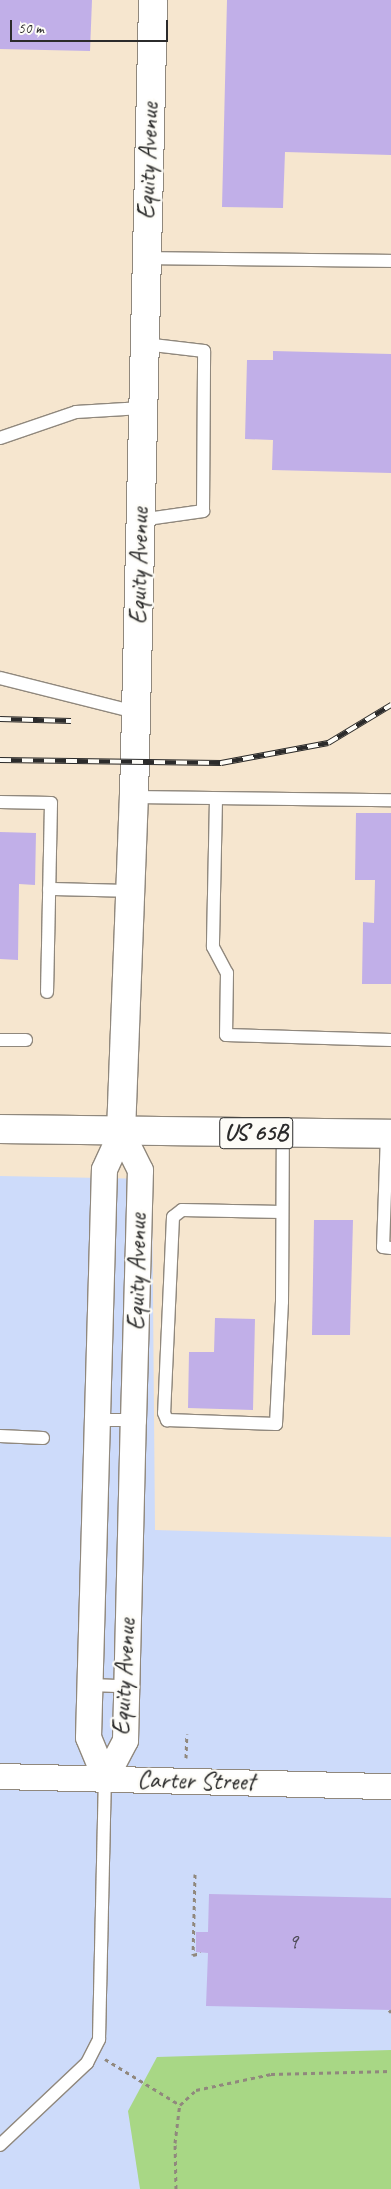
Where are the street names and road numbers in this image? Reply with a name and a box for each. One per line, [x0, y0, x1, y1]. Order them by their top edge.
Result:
street label: Equity Avenue [131, 102, 165, 220]
street label: Equity Avenue [123, 507, 155, 625]
road number: US 65B [218, 1112, 294, 1154]
street label: Equity Avenue [121, 1213, 153, 1331]
street label: Equity Avenue [106, 1618, 142, 1736]
street label: Carter Street [137, 1765, 255, 1797]

